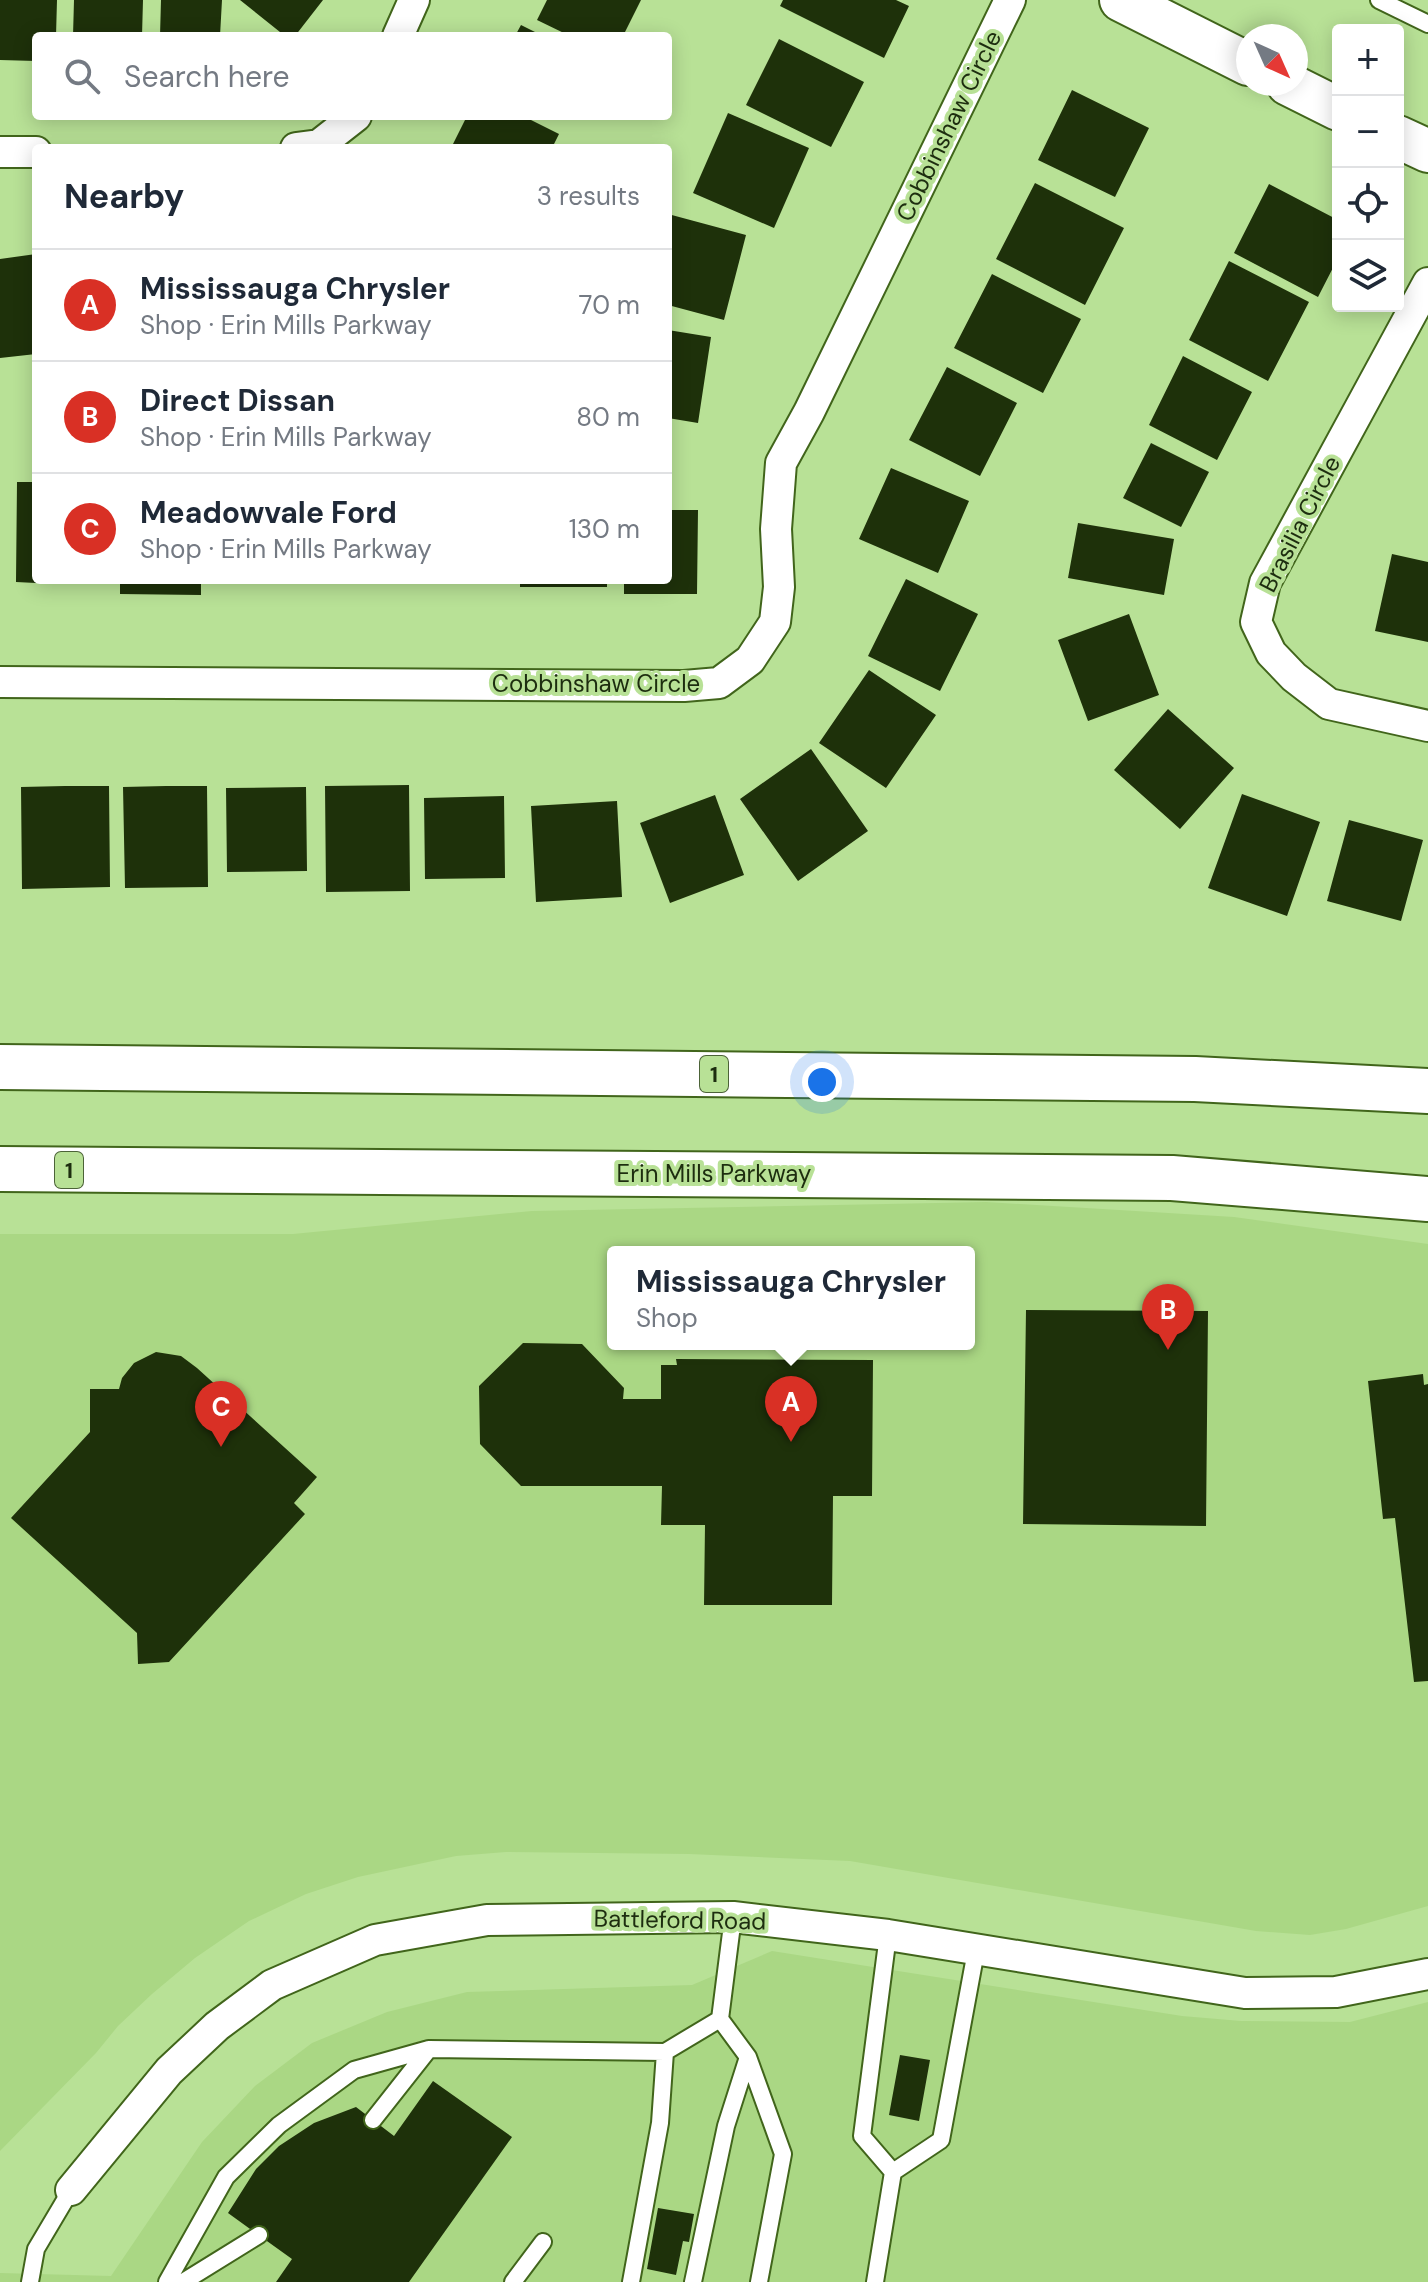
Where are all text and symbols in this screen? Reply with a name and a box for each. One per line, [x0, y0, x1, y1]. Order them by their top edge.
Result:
north arrow [1236, 24, 1308, 96]
map controls [1332, 24, 1404, 312]
button: + [1332, 24, 1404, 96]
street label: Cobbinshaw Circle [889, 25, 1008, 226]
search box [32, 32, 672, 120]
icon: search [60, 54, 104, 98]
text: Search here [124, 57, 290, 96]
button: − [1332, 96, 1404, 168]
button: locate [1332, 168, 1404, 240]
text: Nearby [64, 174, 184, 219]
text: 3 results [537, 179, 640, 213]
button: layers [1332, 240, 1404, 312]
text: Mississauga Chrysler [140, 269, 450, 308]
text: A [81, 288, 99, 322]
text: 70 m [579, 288, 640, 322]
text: Shop · Erin Mills Parkway [140, 308, 432, 342]
text: Direct Dissan [140, 381, 335, 420]
text: B [82, 400, 98, 434]
text: 80 m [576, 400, 640, 434]
text: Shop · Erin Mills Parkway [140, 420, 432, 454]
street label: Brasilia Circle [1252, 450, 1347, 597]
text: Meadowvale Ford [140, 493, 397, 532]
text: C [80, 512, 100, 546]
text: 130 m [569, 512, 640, 546]
text: Shop · Erin Mills Parkway [140, 532, 432, 566]
street label: Cobbinshaw Circle [492, 668, 700, 699]
road number: 1 [700, 1056, 728, 1092]
your location [802, 1062, 842, 1102]
road number: 1 [55, 1152, 83, 1188]
street label: Erin Mills Parkway [617, 1158, 811, 1189]
popup [607, 1246, 975, 1350]
text: Mississauga Chrysler [636, 1262, 946, 1301]
pin: B [1142, 1284, 1194, 1350]
text: Shop [636, 1301, 698, 1335]
pin: A [765, 1376, 817, 1442]
pin: C [195, 1381, 247, 1447]
street label: Battleford Road [593, 1902, 767, 1937]

